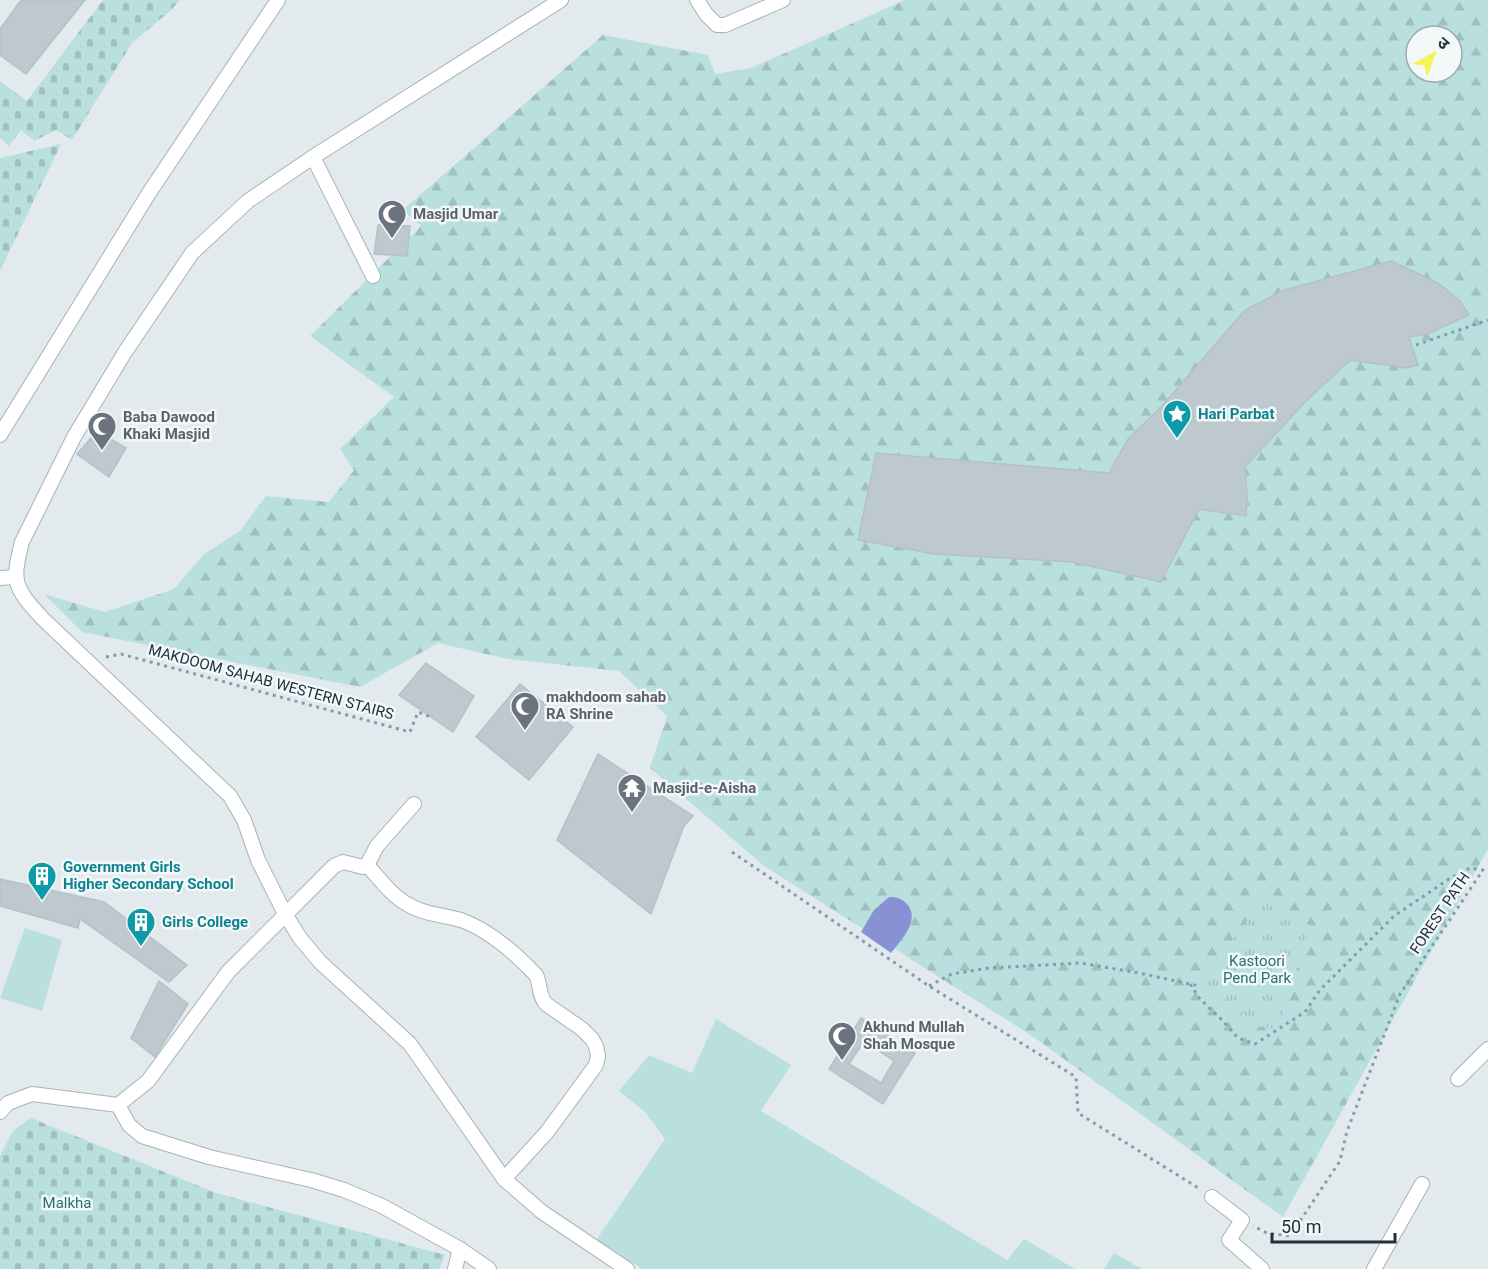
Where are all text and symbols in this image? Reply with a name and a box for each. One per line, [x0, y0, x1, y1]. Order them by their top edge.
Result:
north arrow [1404, 24, 1464, 84]
text: उ [1434, 33, 1454, 54]
mosque icon: Masjid Umar [376, 198, 408, 240]
place label: Masjid Umar [413, 205, 499, 223]
place icon: Hari Parbat [1161, 398, 1193, 440]
place label: Hari Parbat [1198, 405, 1274, 423]
place label: Baba Dawood Khaki Masjid [123, 408, 215, 443]
mosque icon: Baba Dawood Khaki Masjid [86, 410, 118, 452]
street label: MAKDOOM SAHAB WESTERN STAIRS [146, 641, 396, 723]
place label: makhdoom sahab RA Shrine [546, 688, 666, 723]
mosque icon: makhdoom sahab RA Shrine [509, 690, 541, 732]
temple icon: Masjid-e-Aisha [616, 772, 648, 814]
place label: Masjid-e-Aisha [653, 779, 756, 797]
place label: Government Girls Higher Secondary School [63, 858, 234, 893]
building icon: Government Girls Higher Secondary School [26, 860, 58, 902]
street label: FOREST PATH [1406, 869, 1474, 957]
building icon: Girls College [125, 906, 157, 948]
place label: Girls College [162, 913, 248, 931]
park label: Kastoori Pend Park [1223, 952, 1291, 987]
place label: Akhund Mullah Shah Mosque [863, 1018, 964, 1053]
mosque icon: Akhund Mullah Shah Mosque [826, 1020, 858, 1062]
park label: Malkha [43, 1194, 91, 1212]
scale bar [1272, 1206, 1395, 1244]
text: 50 m [1281, 1216, 1321, 1237]

